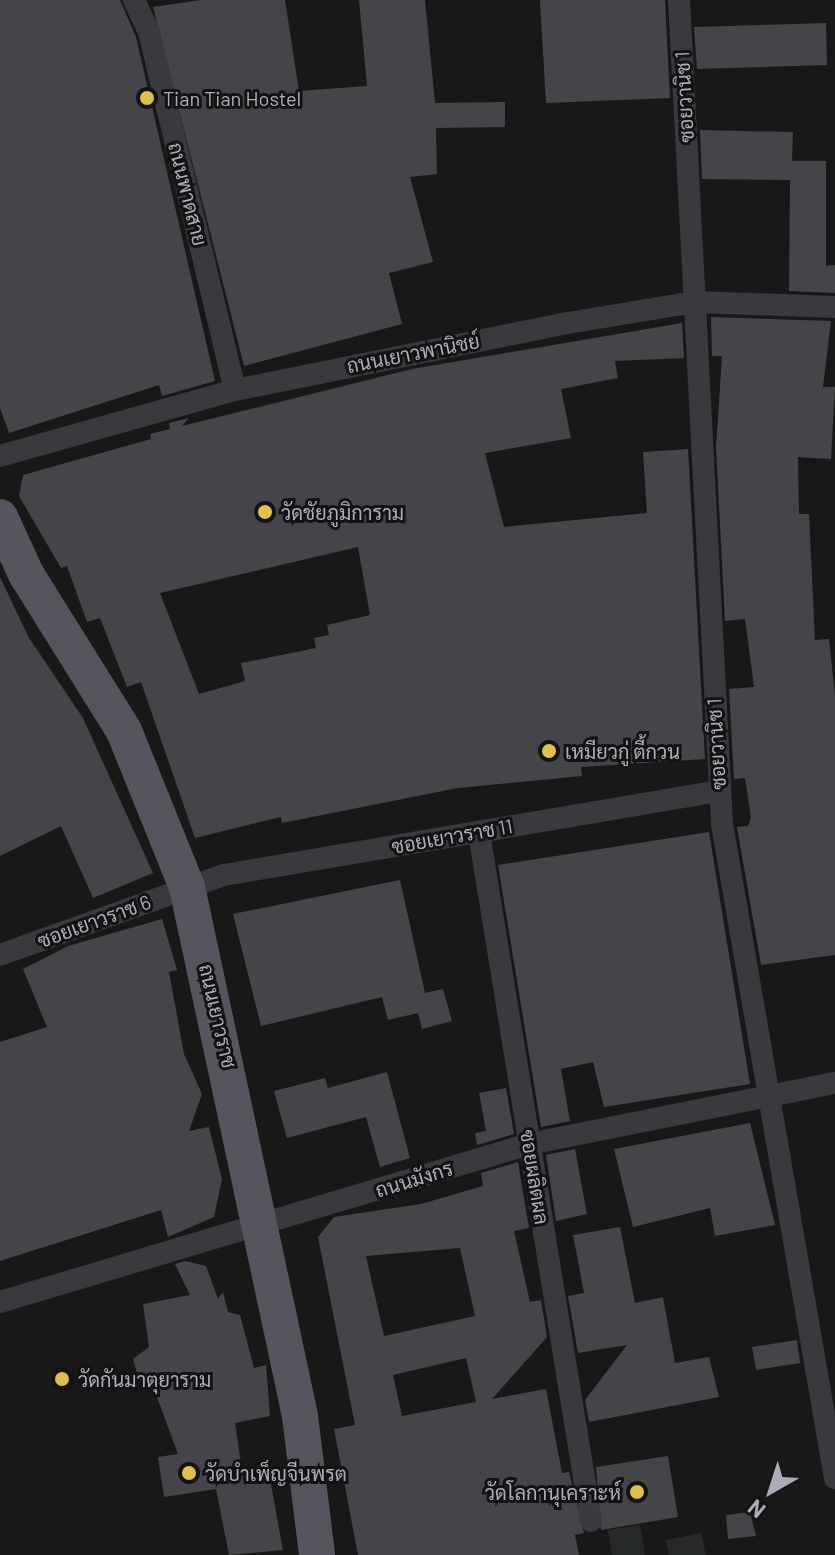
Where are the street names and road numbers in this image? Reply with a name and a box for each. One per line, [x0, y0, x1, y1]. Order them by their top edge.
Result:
street label: ซอยวานิช 1 [670, 51, 698, 143]
street label: ถนนพาดสาย [164, 140, 212, 248]
street label: ถนนเยาวพานิชย์ [344, 328, 482, 378]
street label: ซอยวานิช 1 [702, 698, 730, 790]
street label: ซอยเยาวราช 11 [390, 814, 514, 858]
street label: ซอยเยาวราช 6 [34, 889, 154, 953]
street label: ถนนเยาวราช [194, 962, 242, 1070]
street label: ซอยผลิตผล [516, 1128, 554, 1226]
street label: ถนนมังกร [372, 1156, 456, 1202]

